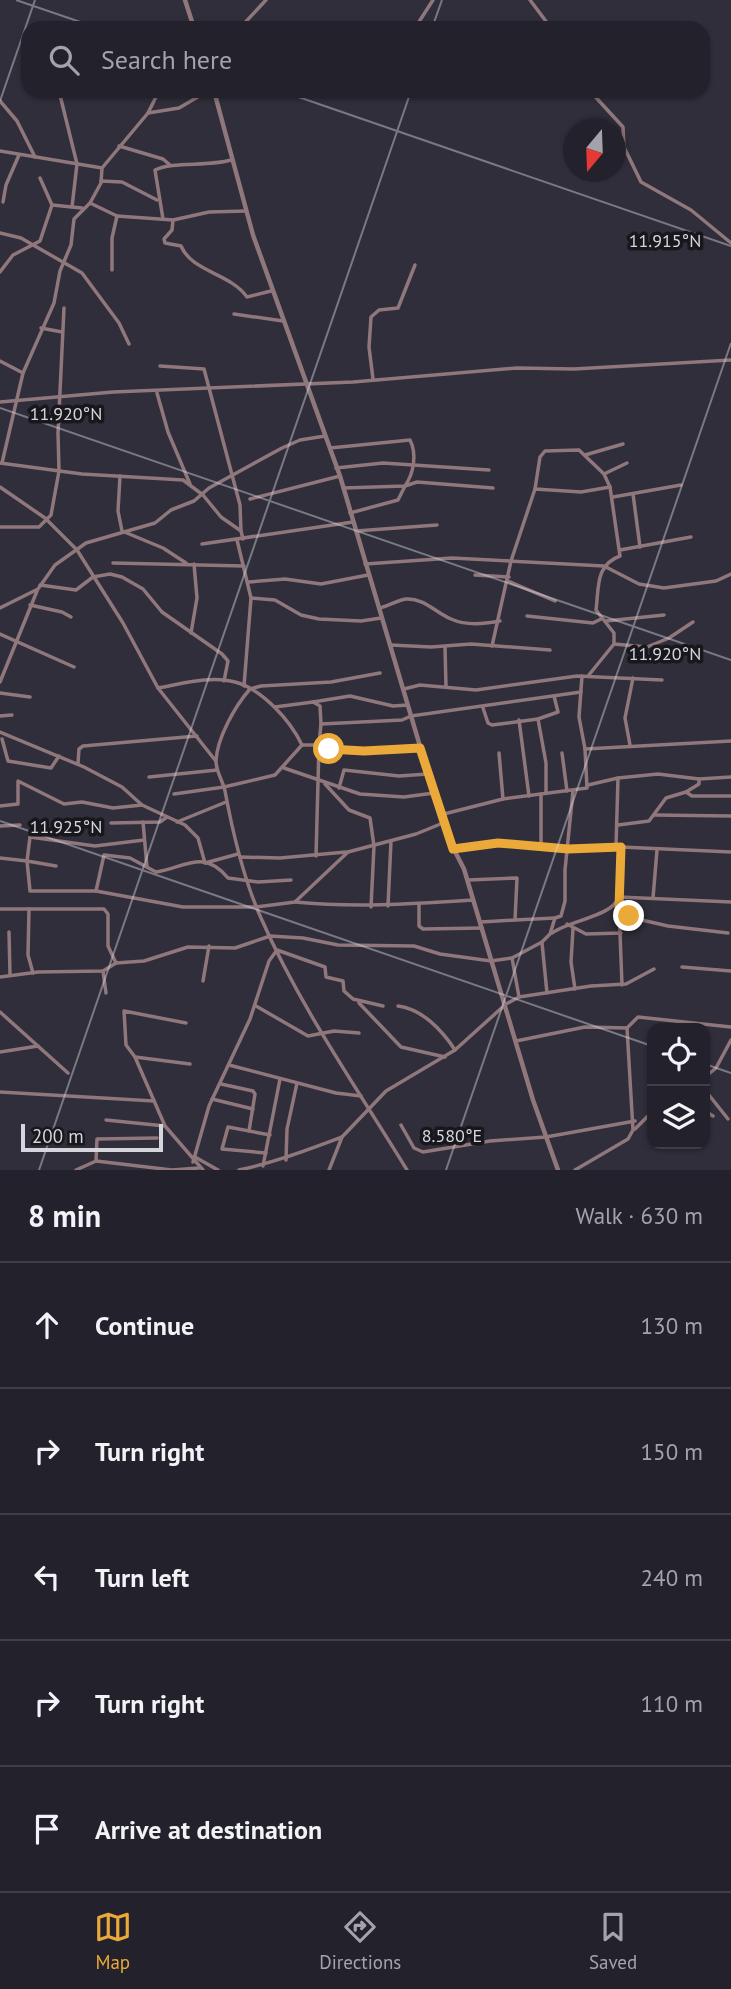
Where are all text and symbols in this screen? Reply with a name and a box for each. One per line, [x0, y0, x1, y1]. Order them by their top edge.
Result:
search box [21, 21, 710, 98]
icon: search [45, 41, 83, 79]
text: Search here [101, 43, 232, 76]
north arrow [563, 119, 626, 182]
text: 11.915°N [629, 229, 701, 252]
text: 11.920°N [30, 402, 102, 425]
text: 11.920°N [629, 642, 701, 665]
route start [313, 733, 344, 764]
text: 11.925°N [30, 815, 102, 838]
route end [613, 900, 644, 931]
map controls [647, 1023, 710, 1149]
button: locate [647, 1023, 710, 1086]
button: layers [647, 1086, 710, 1149]
scale bar [21, 1121, 163, 1153]
text: 200 m [32, 1124, 84, 1148]
text: 8.580°E [422, 1124, 482, 1147]
text: 8 min [28, 1196, 101, 1235]
text: Walk · 630 m [576, 1201, 703, 1230]
icon: ahead [28, 1306, 66, 1344]
text: Continue [95, 1309, 194, 1342]
text: 130 m [641, 1311, 703, 1340]
icon: right [28, 1432, 66, 1470]
text: Turn right [95, 1435, 204, 1468]
text: 150 m [641, 1437, 703, 1466]
icon: left [28, 1558, 66, 1596]
text: Turn left [95, 1561, 189, 1594]
text: 240 m [641, 1563, 703, 1592]
icon: right [28, 1684, 66, 1722]
text: Turn right [95, 1687, 204, 1720]
text: 110 m [641, 1689, 703, 1718]
icon: arrive [28, 1810, 66, 1848]
text: Arrive at destination [95, 1813, 322, 1846]
tab: Map [94, 1908, 132, 1974]
tab: Directions [319, 1908, 401, 1974]
tab: Saved [589, 1908, 637, 1974]

